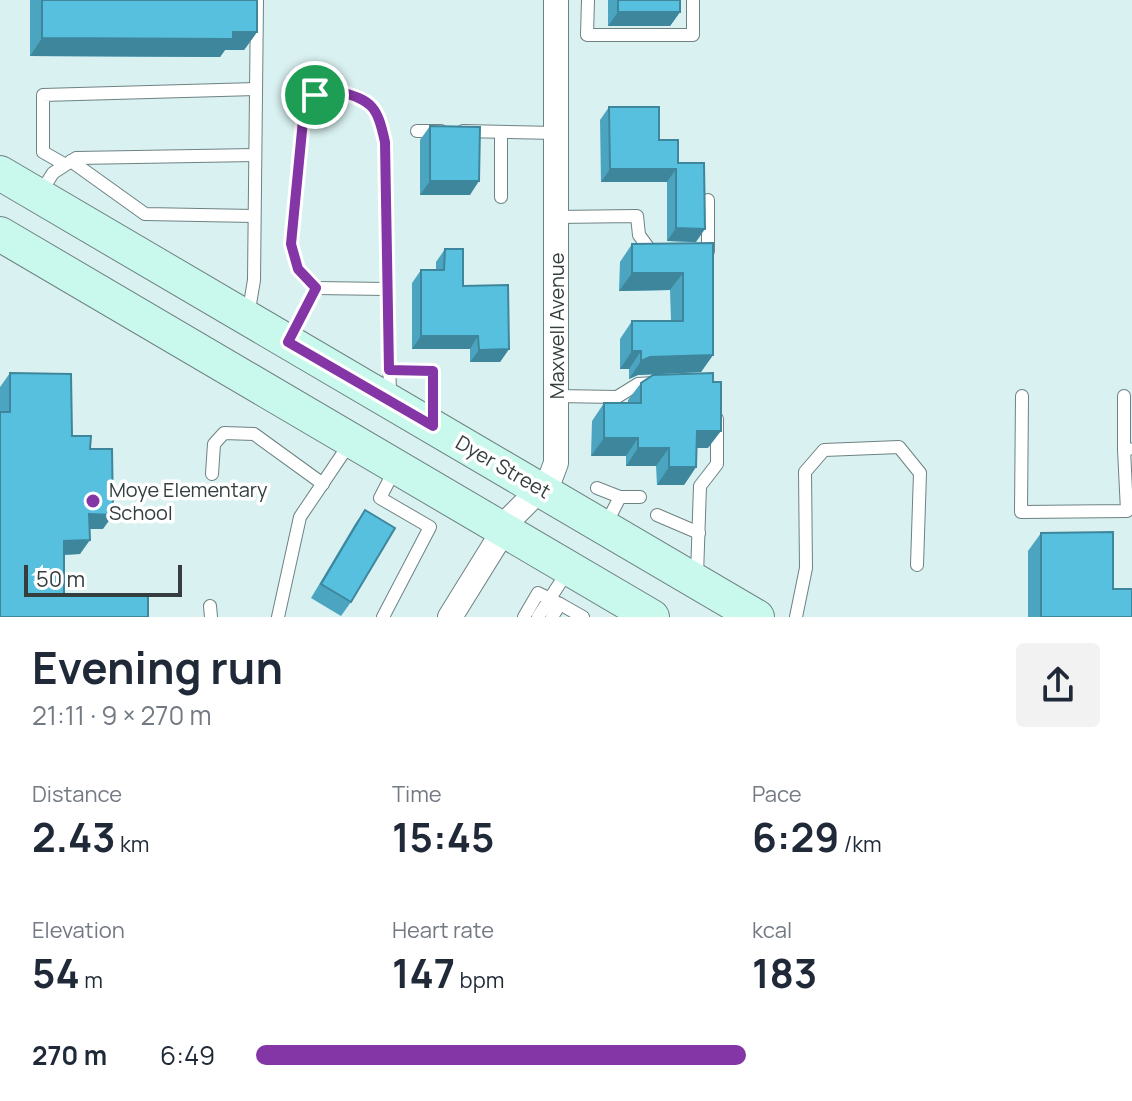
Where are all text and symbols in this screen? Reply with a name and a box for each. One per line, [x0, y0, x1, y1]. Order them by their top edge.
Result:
pin [281, 61, 349, 129]
icon: arrive [293, 73, 337, 117]
street label: Maxwell Avenue [543, 253, 570, 399]
street label: Dyer Street [451, 429, 556, 505]
place label: Moye Elementary School [109, 476, 268, 526]
marker: Moye Elementary School [84, 492, 102, 510]
scale bar [24, 561, 182, 597]
text: 50 m [36, 564, 85, 594]
text: Evening run [32, 637, 283, 697]
button: share [1016, 643, 1100, 727]
text: 21:11 · 9 × 270 m [32, 697, 212, 733]
text: Distance [32, 779, 122, 809]
text: Time [392, 779, 442, 809]
text: Pace [752, 779, 802, 809]
text: 2.43 [32, 809, 116, 864]
text: 15:45 [392, 809, 494, 864]
text: 6:29 [752, 809, 839, 864]
text: km [116, 829, 150, 859]
text: /km [839, 829, 882, 859]
text: Elevation [32, 915, 125, 945]
text: Heart rate [392, 915, 494, 945]
text: kcal [752, 915, 792, 945]
text: 54 [32, 945, 80, 1000]
text: 147 [392, 945, 455, 1000]
text: 183 [752, 945, 817, 1000]
text: m [80, 965, 103, 995]
text: bpm [455, 965, 504, 995]
text: 270 m [32, 1037, 107, 1073]
text: 6:49 [160, 1037, 215, 1073]

